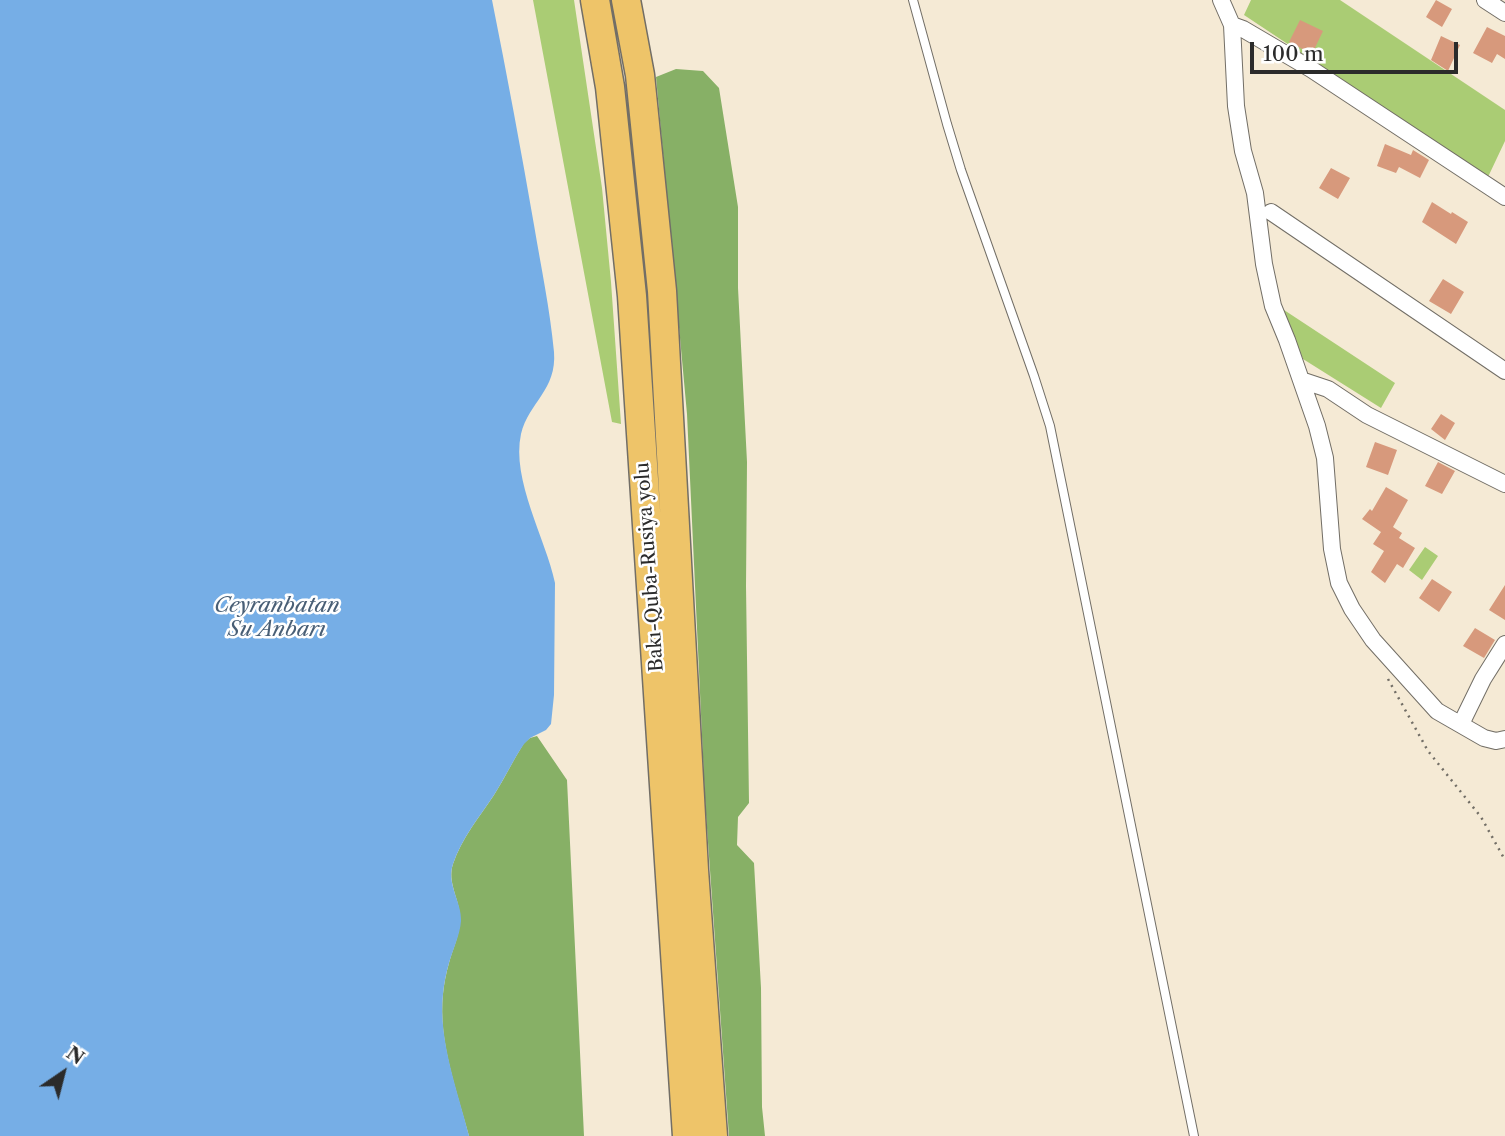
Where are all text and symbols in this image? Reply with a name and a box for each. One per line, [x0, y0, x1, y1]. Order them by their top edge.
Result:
scale bar [1253, 28, 1461, 72]
text: 100 m [1263, 41, 1324, 66]
street label: Bakı-Quba-Rusiya yolu [631, 461, 669, 673]
water label: Ceyranbatan Su Anbarı [214, 593, 340, 643]
north arrow [28, 1038, 98, 1108]
text: N [62, 1041, 89, 1070]

